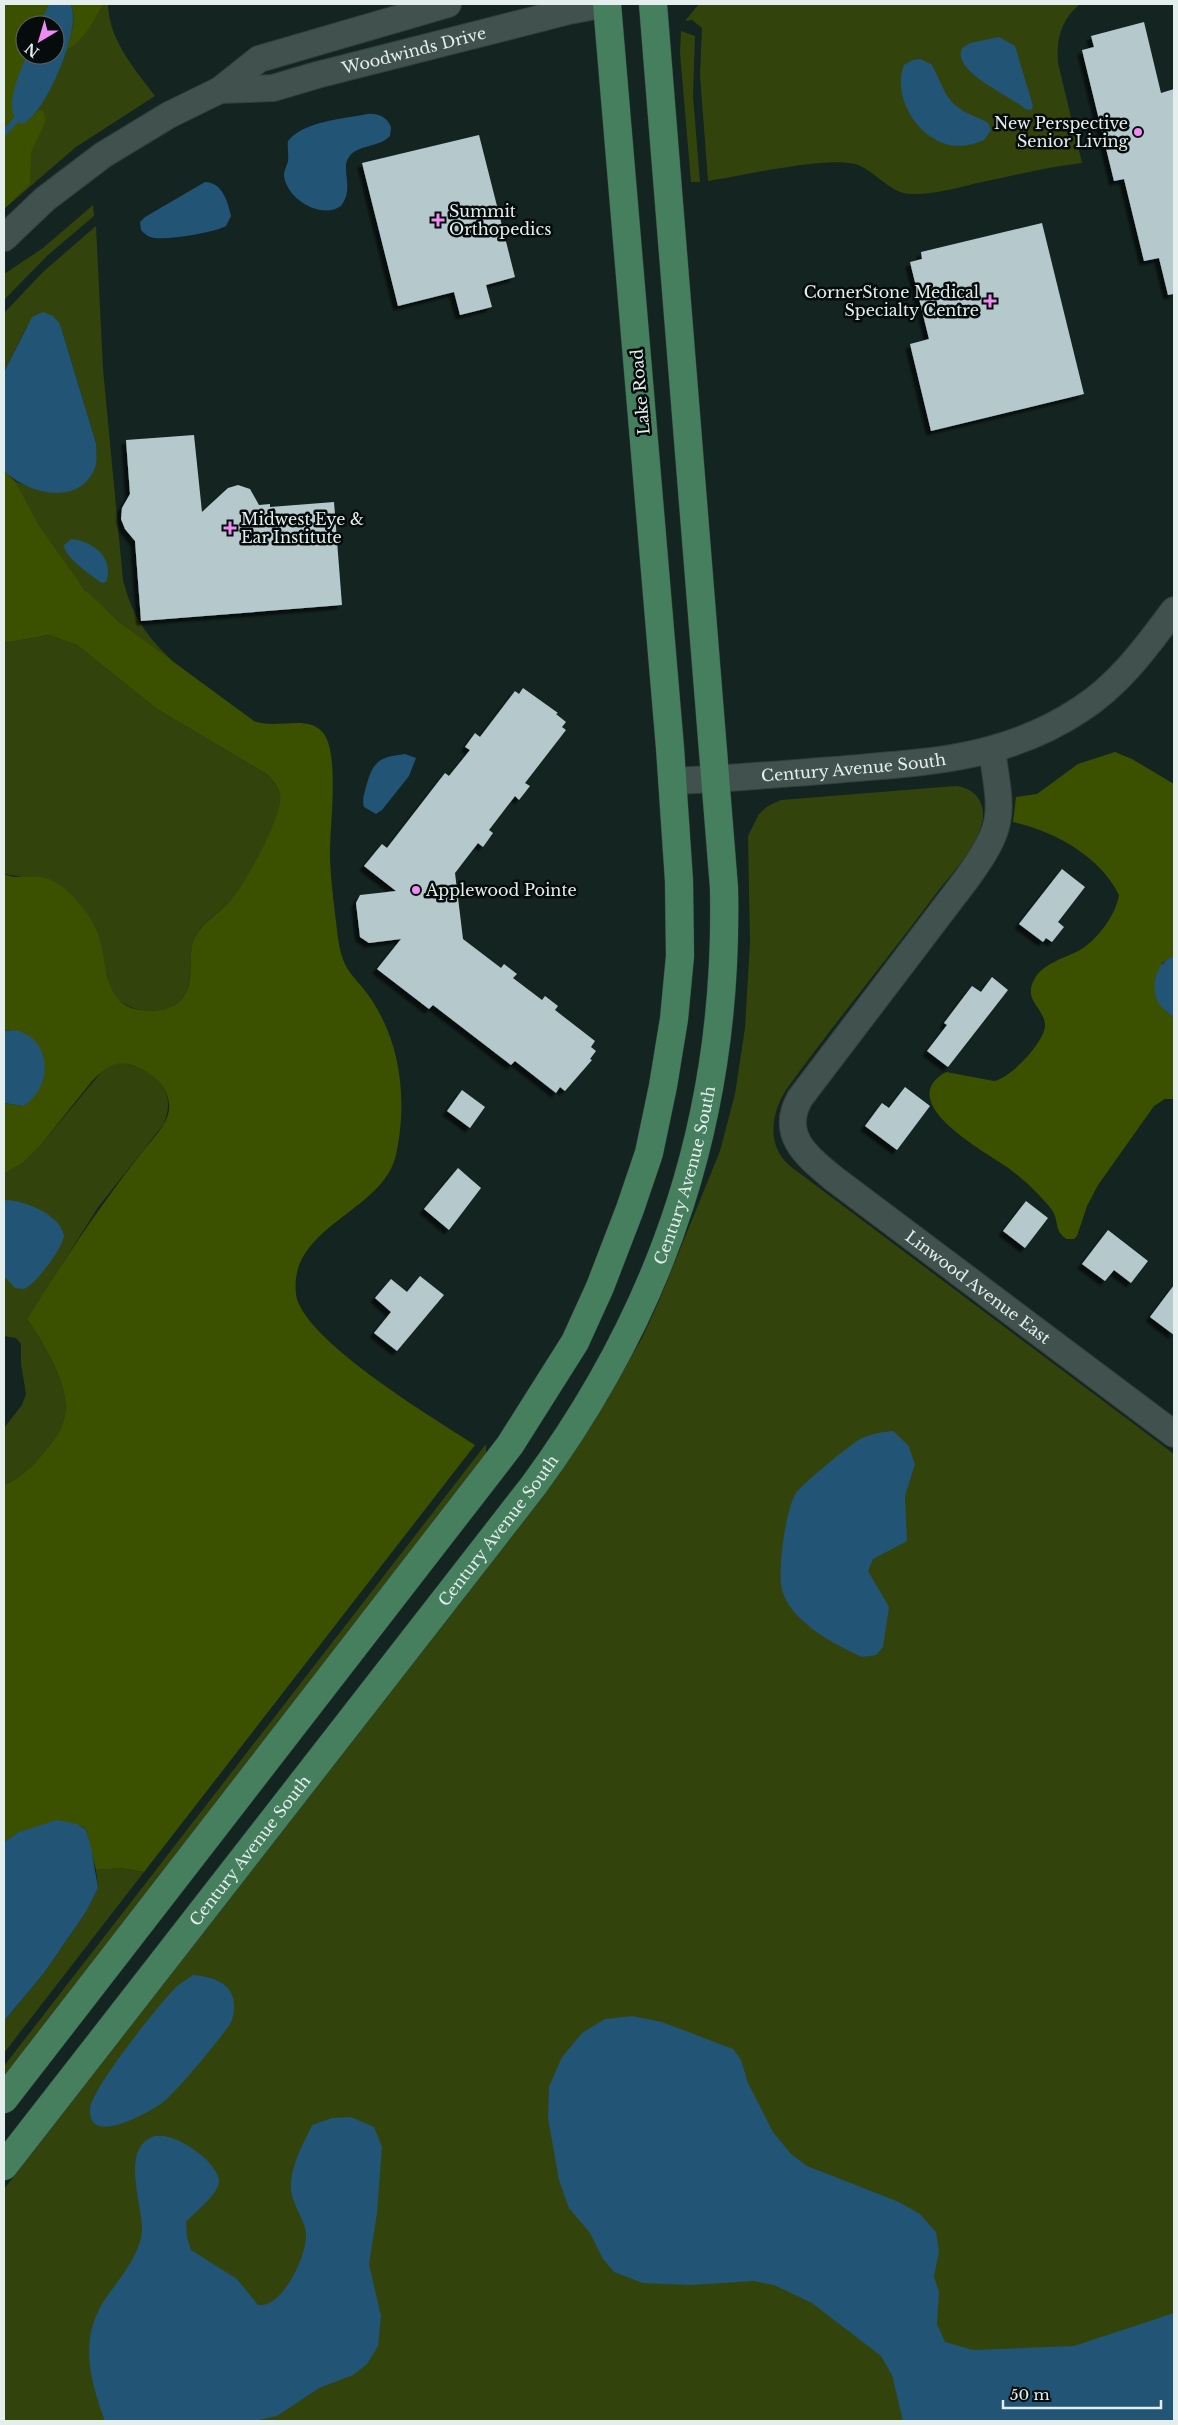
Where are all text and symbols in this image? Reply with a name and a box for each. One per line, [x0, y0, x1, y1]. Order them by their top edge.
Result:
north arrow [15, 15, 65, 65]
street label: Woodwinds Drive [339, 22, 488, 78]
text: N [21, 39, 43, 61]
place label: New Perspective Senior Living [994, 113, 1128, 151]
marker: New Perspective Senior Living [1132, 126, 1144, 138]
place label: Summit Orthopedics [449, 201, 551, 239]
marker: Summit Orthopedics [431, 213, 445, 227]
place label: CornerStone Medical Specialty Centre [804, 282, 979, 320]
marker: CornerStone Medical Specialty Centre [983, 294, 997, 308]
street label: Lake Road [626, 348, 654, 436]
place label: Midwest Eye & Ear Institute [241, 509, 364, 547]
marker: Midwest Eye & Ear Institute [223, 521, 237, 535]
street label: Century Avenue South [760, 749, 947, 786]
place label: Applewood Pointe [425, 880, 577, 900]
marker: Applewood Pointe [410, 884, 422, 896]
street label: Century Avenue South [649, 1084, 719, 1268]
street label: Linwood Avenue East [902, 1226, 1055, 1348]
street label: Century Avenue South [434, 1451, 562, 1610]
street label: Century Avenue South [185, 1771, 314, 1930]
scale bar [1003, 2378, 1160, 2410]
text: 50 m [1010, 2385, 1050, 2404]

